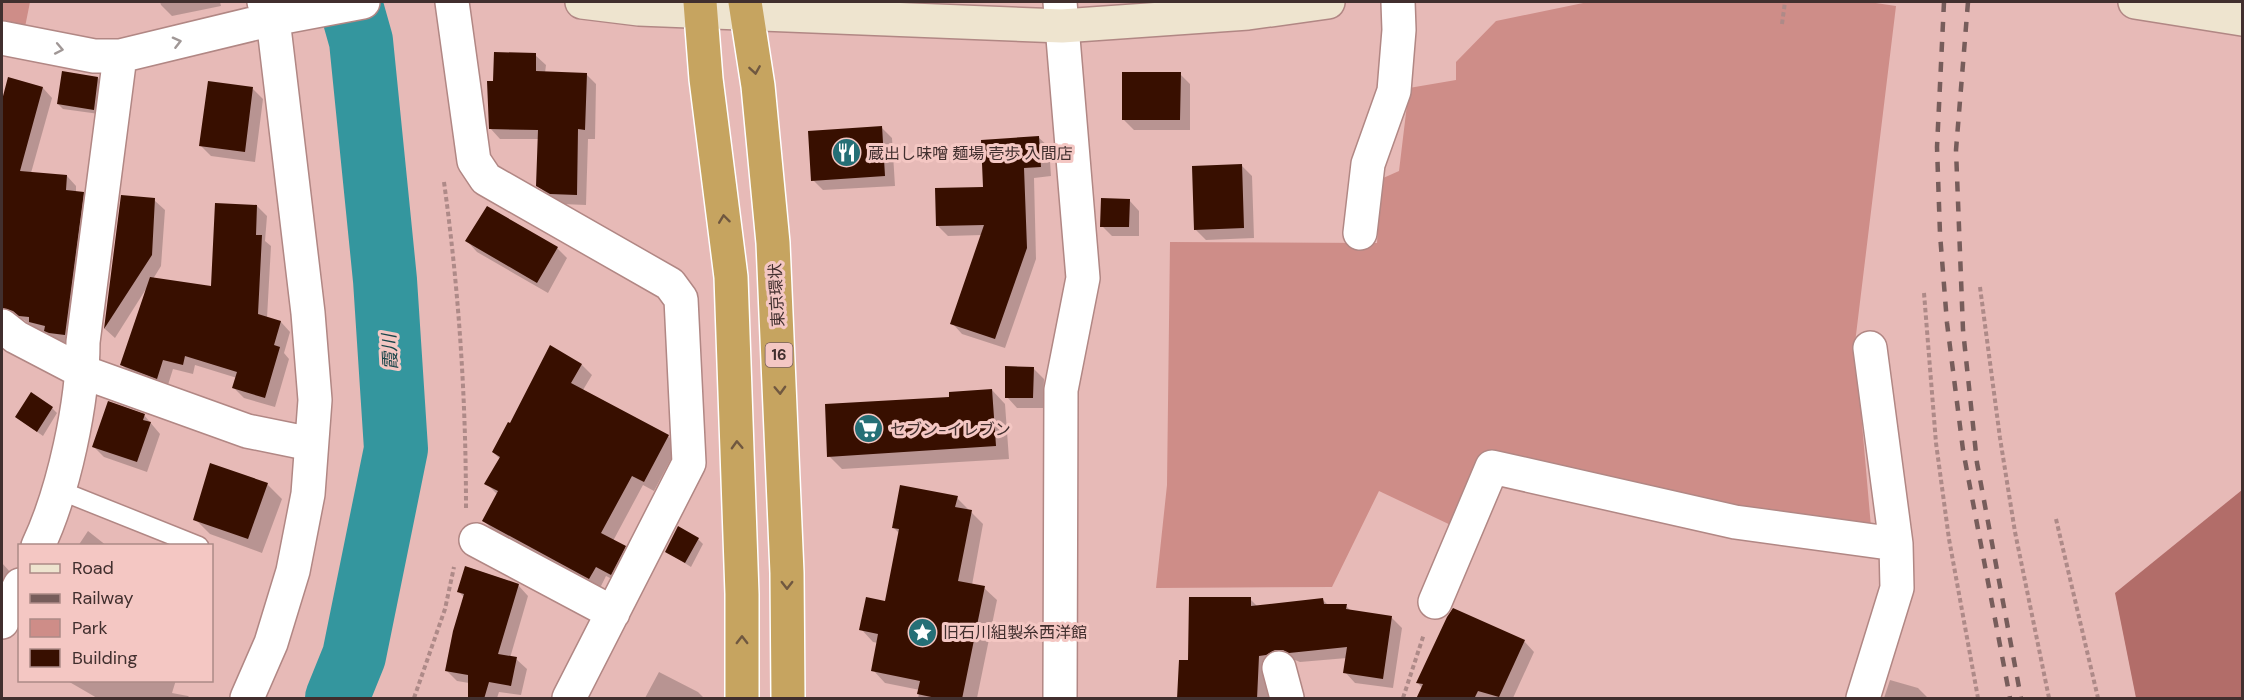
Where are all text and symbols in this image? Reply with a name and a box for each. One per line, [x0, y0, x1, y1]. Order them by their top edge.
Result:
one-way arrow [172, 37, 182, 50]
one-way arrow [54, 42, 64, 55]
one-way arrow [749, 65, 761, 75]
restaurant icon: 蔵出し味噌 麺場 壱歩 入間店 [831, 137, 863, 169]
place label: 蔵出し味噌 麺場 壱歩 入間店 [868, 143, 1073, 164]
one-way arrow [718, 215, 730, 224]
street label: 東京環状 [764, 262, 789, 327]
water label: 霞川 [377, 331, 403, 371]
road number: 16 [766, 343, 792, 367]
one-way arrow [774, 385, 787, 394]
supermarket icon: セブン-イレブン [853, 413, 885, 445]
place label: セブン-イレブン [890, 419, 1011, 440]
one-way arrow [730, 441, 743, 450]
legend [18, 544, 213, 682]
text: Road [72, 556, 114, 580]
one-way arrow [781, 580, 794, 589]
text: Railway [72, 586, 134, 610]
text: Park [72, 616, 108, 640]
place icon: 旧石川組製糸西洋館 [906, 616, 938, 648]
place label: 旧石川組製糸西洋館 [943, 622, 1087, 643]
one-way arrow [736, 636, 748, 645]
text: Building [72, 646, 137, 670]

